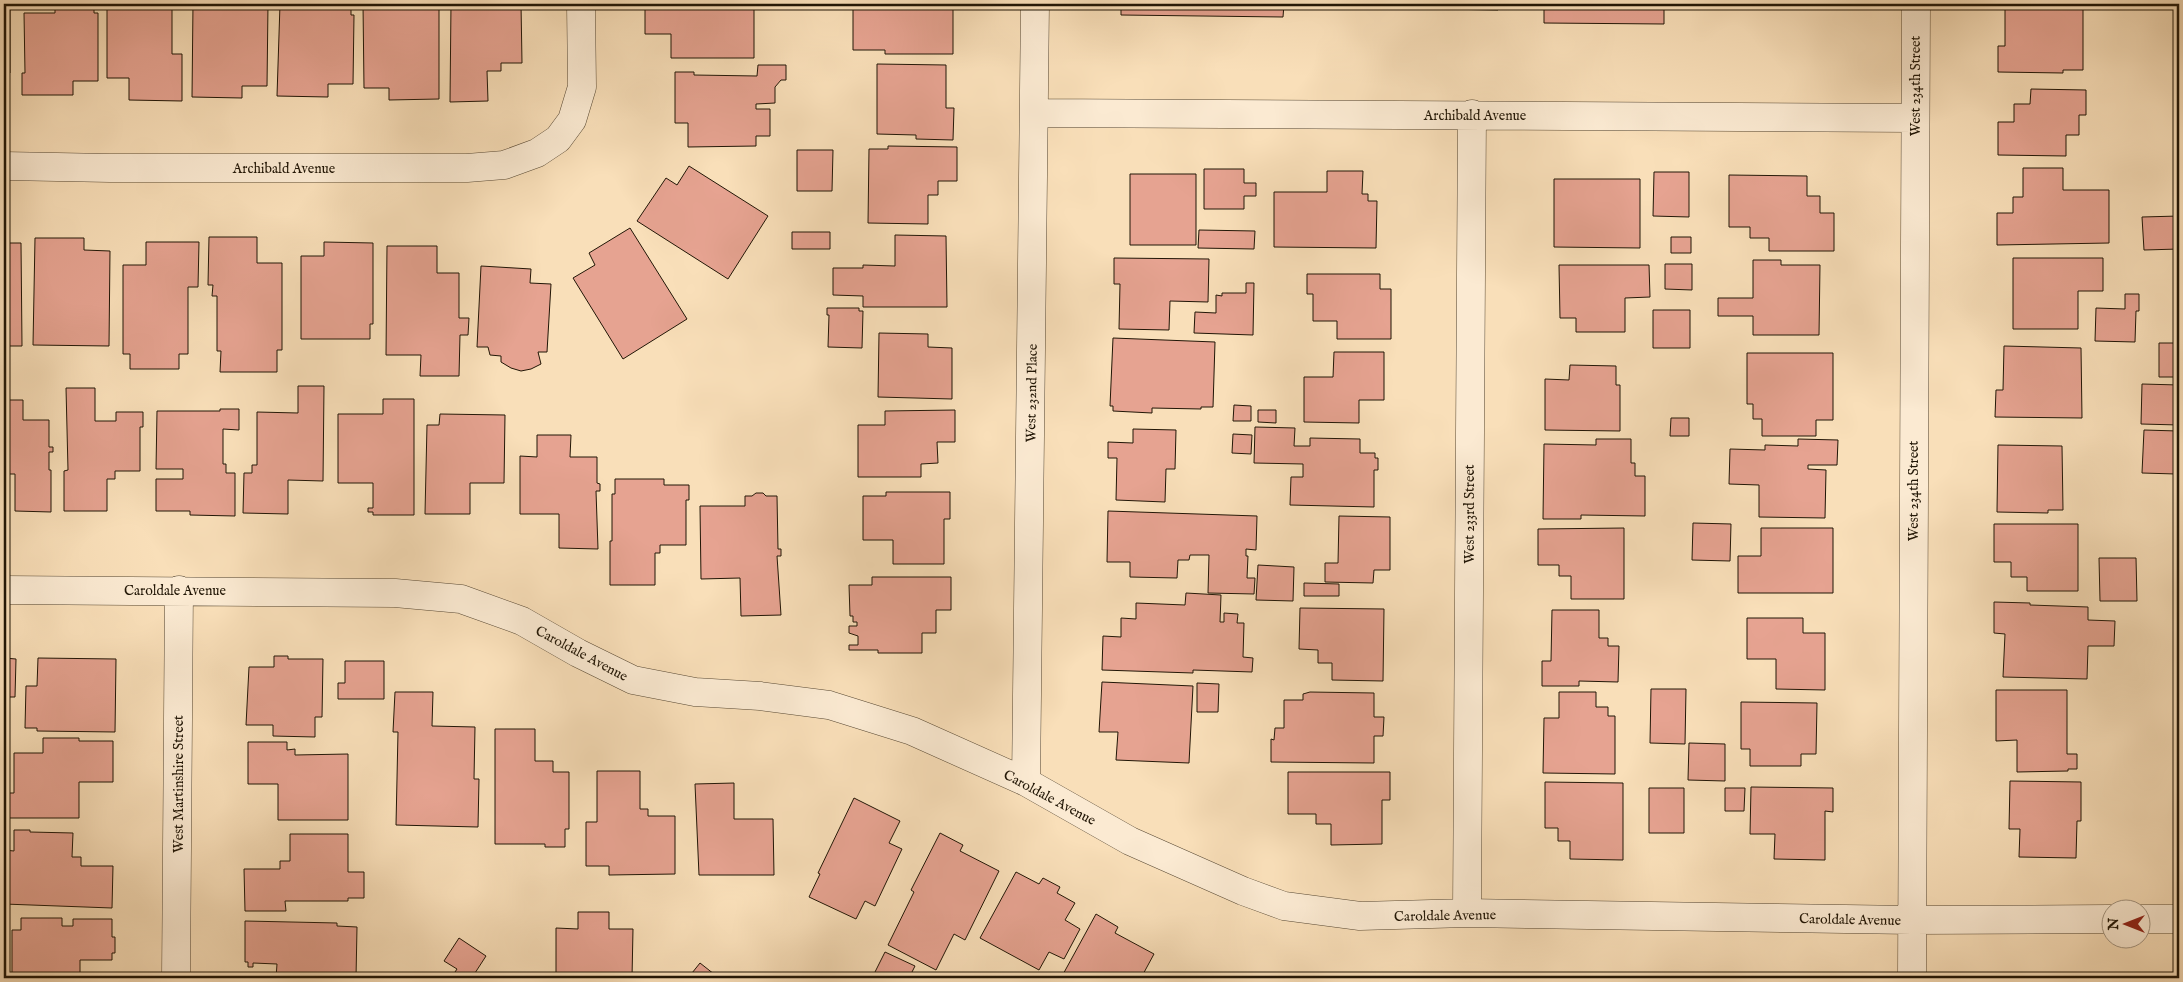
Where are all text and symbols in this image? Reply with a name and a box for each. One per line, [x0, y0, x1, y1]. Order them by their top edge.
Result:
street label: West 234th Street [1907, 36, 1925, 136]
street label: Archibald Avenue [1423, 107, 1527, 125]
street label: Archibald Avenue [232, 160, 336, 178]
street label: West 232nd Place [1022, 343, 1042, 442]
street label: West 234th Street [1905, 441, 1923, 541]
street label: West 233rd Street [1461, 464, 1479, 564]
street label: Caroldale Avenue [124, 582, 227, 600]
street label: Caroldale Avenue [532, 622, 631, 686]
street label: West Martinshire Street [170, 715, 188, 853]
street label: Caroldale Avenue [1000, 766, 1099, 830]
north arrow [2100, 900, 2150, 950]
street label: Caroldale Avenue [1394, 906, 1497, 926]
street label: Caroldale Avenue [1799, 910, 1902, 930]
text: N [2105, 918, 2123, 931]

